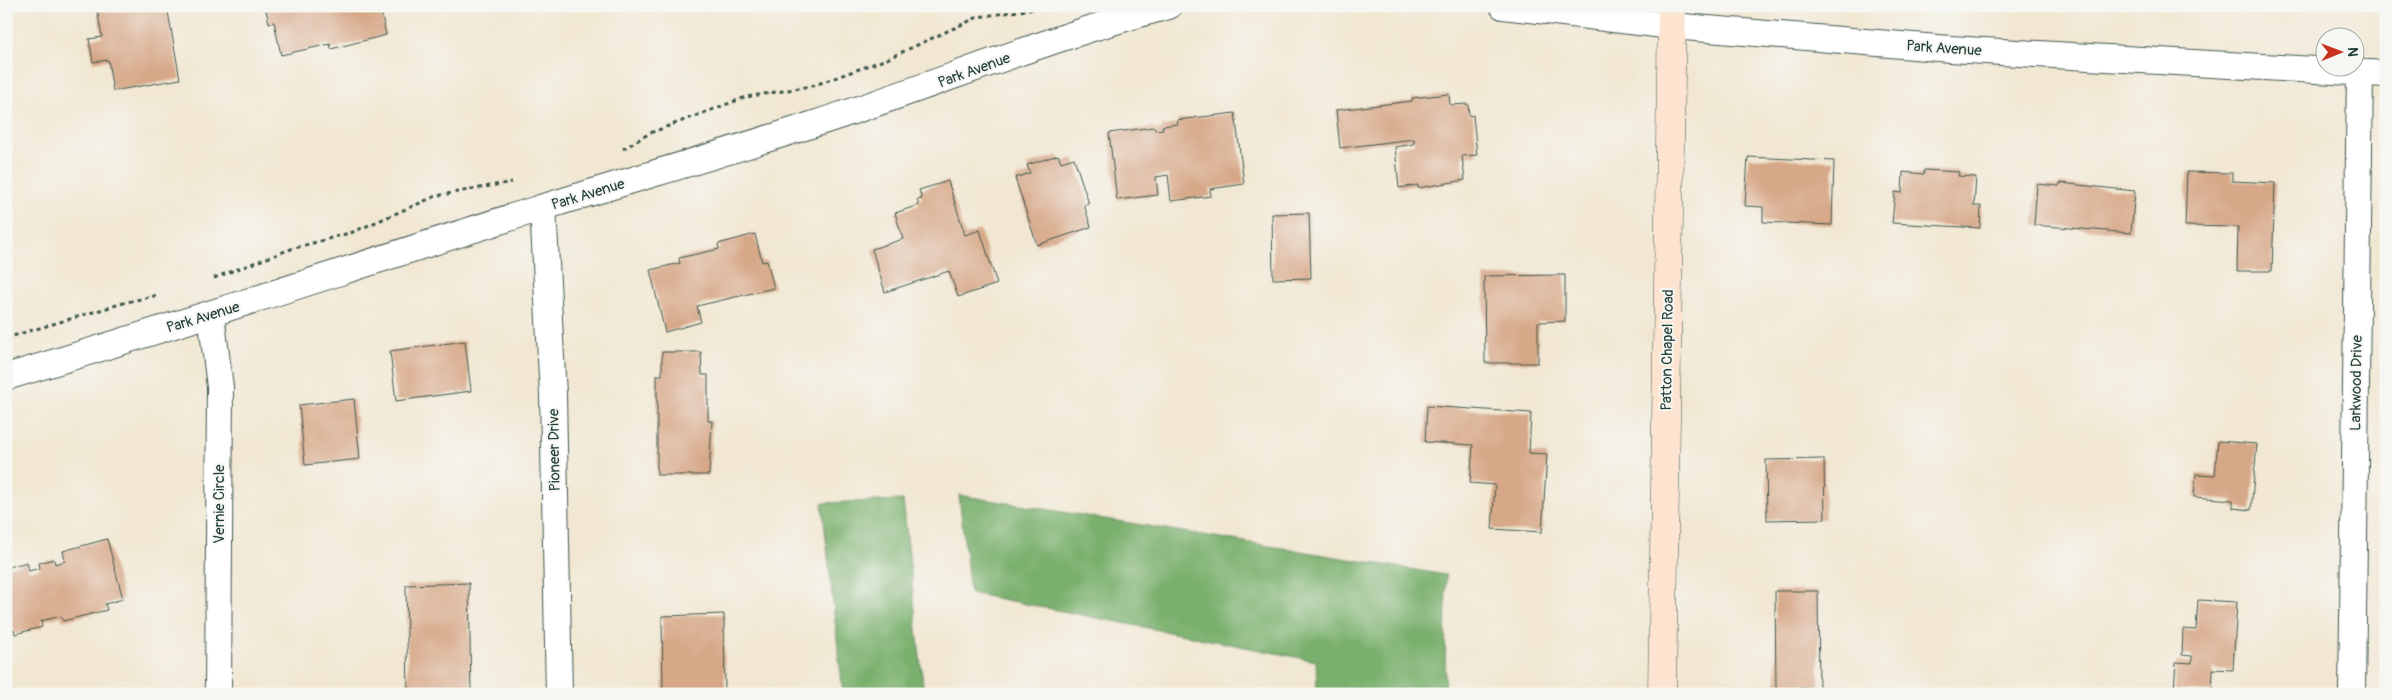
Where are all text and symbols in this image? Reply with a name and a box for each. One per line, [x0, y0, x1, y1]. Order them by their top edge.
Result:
north arrow [2314, 28, 2364, 78]
street label: Park Avenue [1906, 36, 1983, 61]
text: N [2344, 47, 2361, 57]
street label: Park Avenue [935, 48, 1014, 92]
street label: Park Avenue [549, 174, 628, 215]
street label: Patton Chapel Road [1657, 289, 1678, 411]
street label: Park Avenue [164, 297, 243, 338]
street label: Larkwood Drive [2346, 334, 2367, 431]
street label: Pioneer Drive [544, 408, 565, 492]
street label: Vernie Circle [210, 464, 229, 544]

